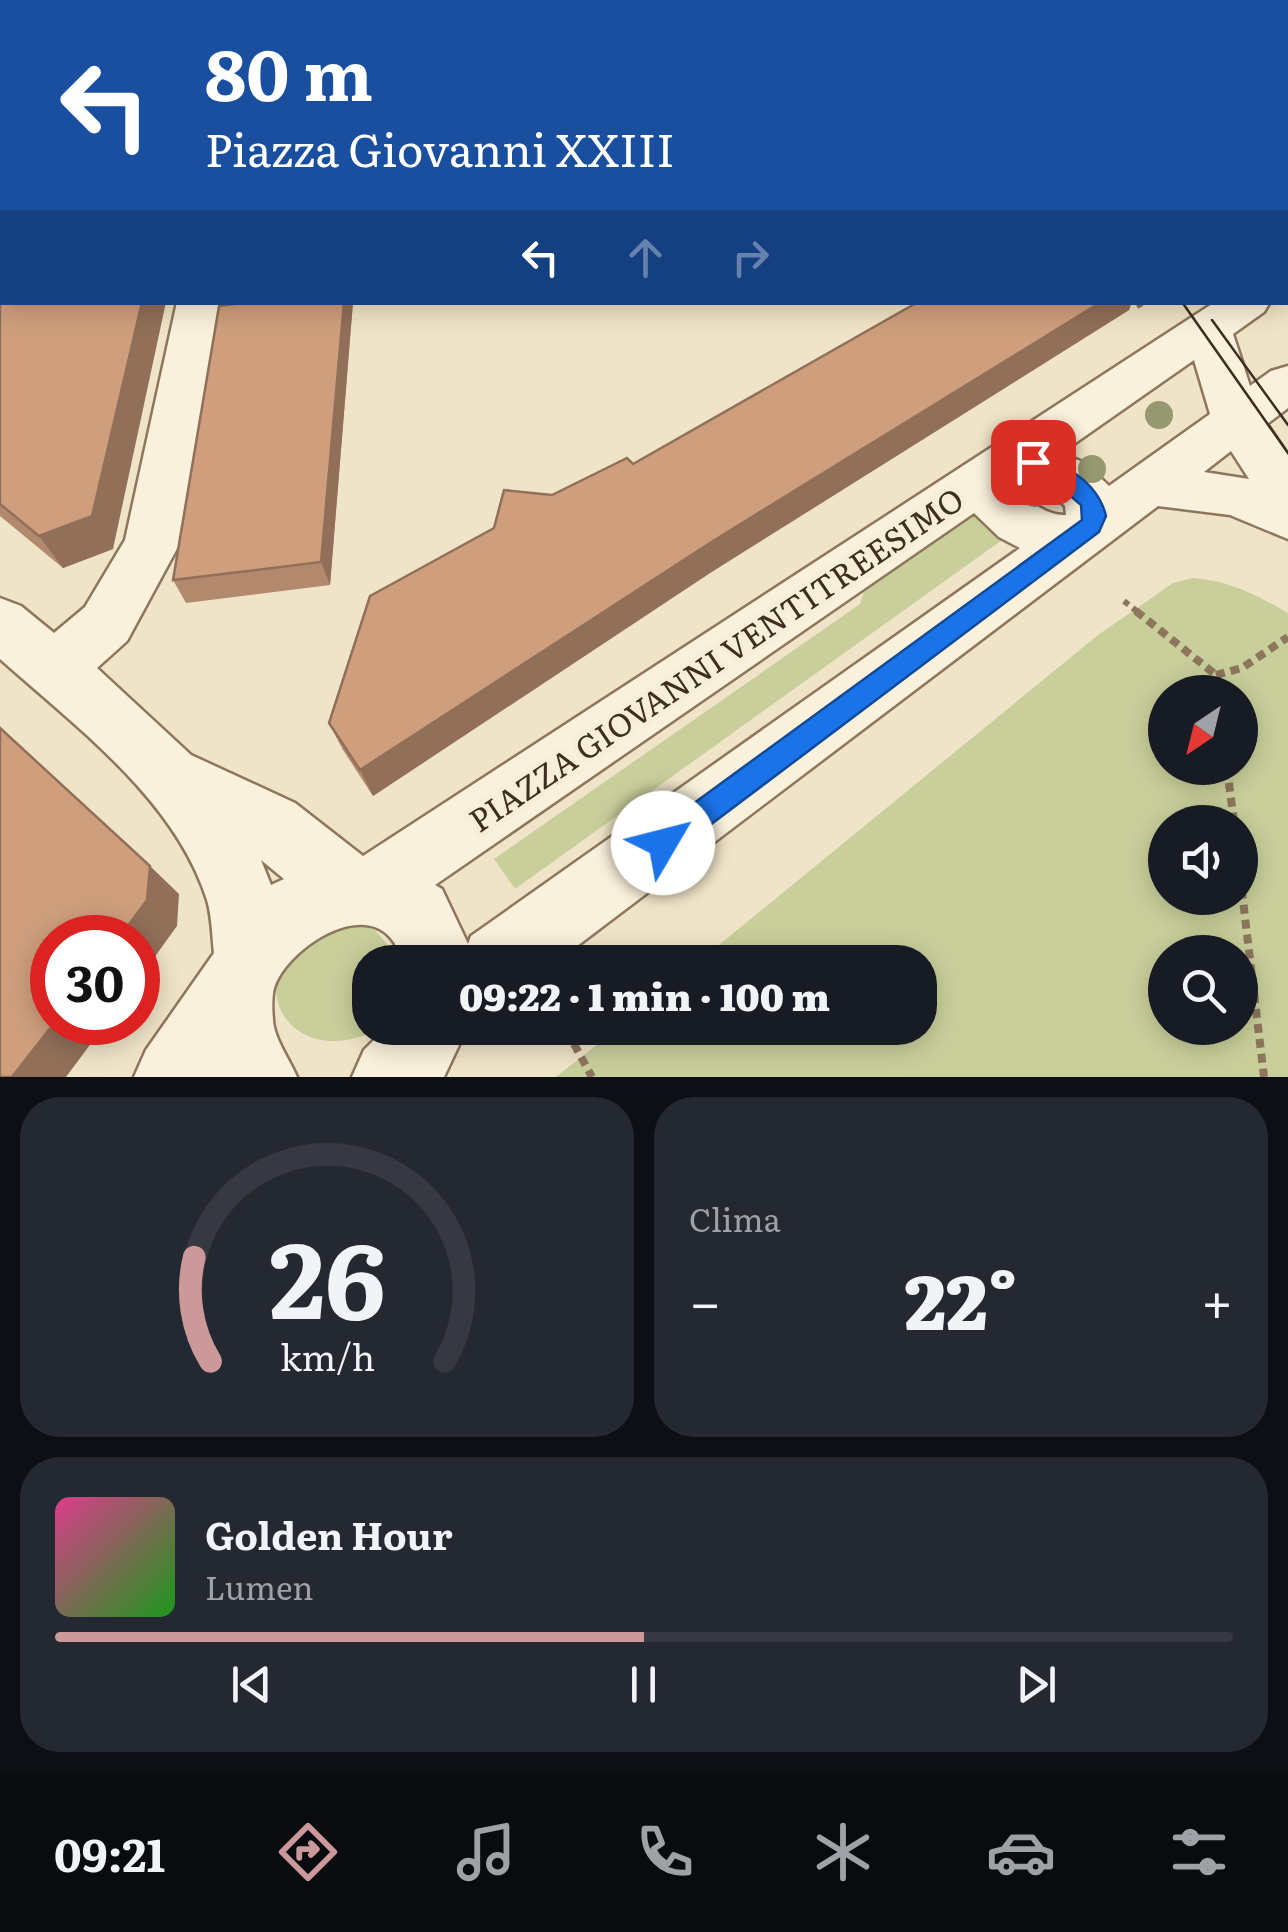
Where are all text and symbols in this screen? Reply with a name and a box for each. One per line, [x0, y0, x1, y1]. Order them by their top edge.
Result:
text: 80 m [205, 19, 373, 123]
icon: left [40, 40, 170, 170]
text: Piazza Giovanni XXIII [205, 114, 675, 181]
icon: left [513, 230, 568, 285]
icon: ahead [618, 230, 673, 285]
icon: right [723, 230, 778, 285]
pin [991, 420, 1076, 505]
icon: arrive [1006, 435, 1061, 490]
street label: PIAZZA GIOVANNI VENTITREESIMO [458, 474, 972, 842]
north arrow [1148, 675, 1258, 785]
map controls [1148, 675, 1258, 1045]
position arrow [611, 791, 715, 895]
button: sound [1148, 805, 1258, 915]
speed limit sign: 30 [30, 915, 160, 1045]
button: search [1148, 935, 1258, 1045]
text: 09:22 · 1 min · 100 m [459, 966, 830, 1023]
text: Clima [689, 1194, 781, 1242]
text: 26 [269, 1197, 385, 1351]
text: 22° [904, 1242, 1018, 1353]
text: − [689, 1258, 721, 1340]
text: + [1201, 1258, 1233, 1340]
text: km/h [279, 1329, 375, 1382]
text: Golden Hour [205, 1505, 453, 1562]
text: Lumen [205, 1562, 313, 1610]
icon: previous [224, 1657, 279, 1712]
icon: pause [616, 1657, 671, 1712]
icon: next [1009, 1657, 1064, 1712]
icon: directions [273, 1817, 343, 1887]
icon: music [451, 1817, 521, 1887]
icon: phone [630, 1817, 700, 1887]
icon: climate [808, 1817, 878, 1887]
icon: car [986, 1817, 1056, 1887]
icon: filters [1164, 1817, 1234, 1887]
text: 09:21 [54, 1819, 165, 1886]

